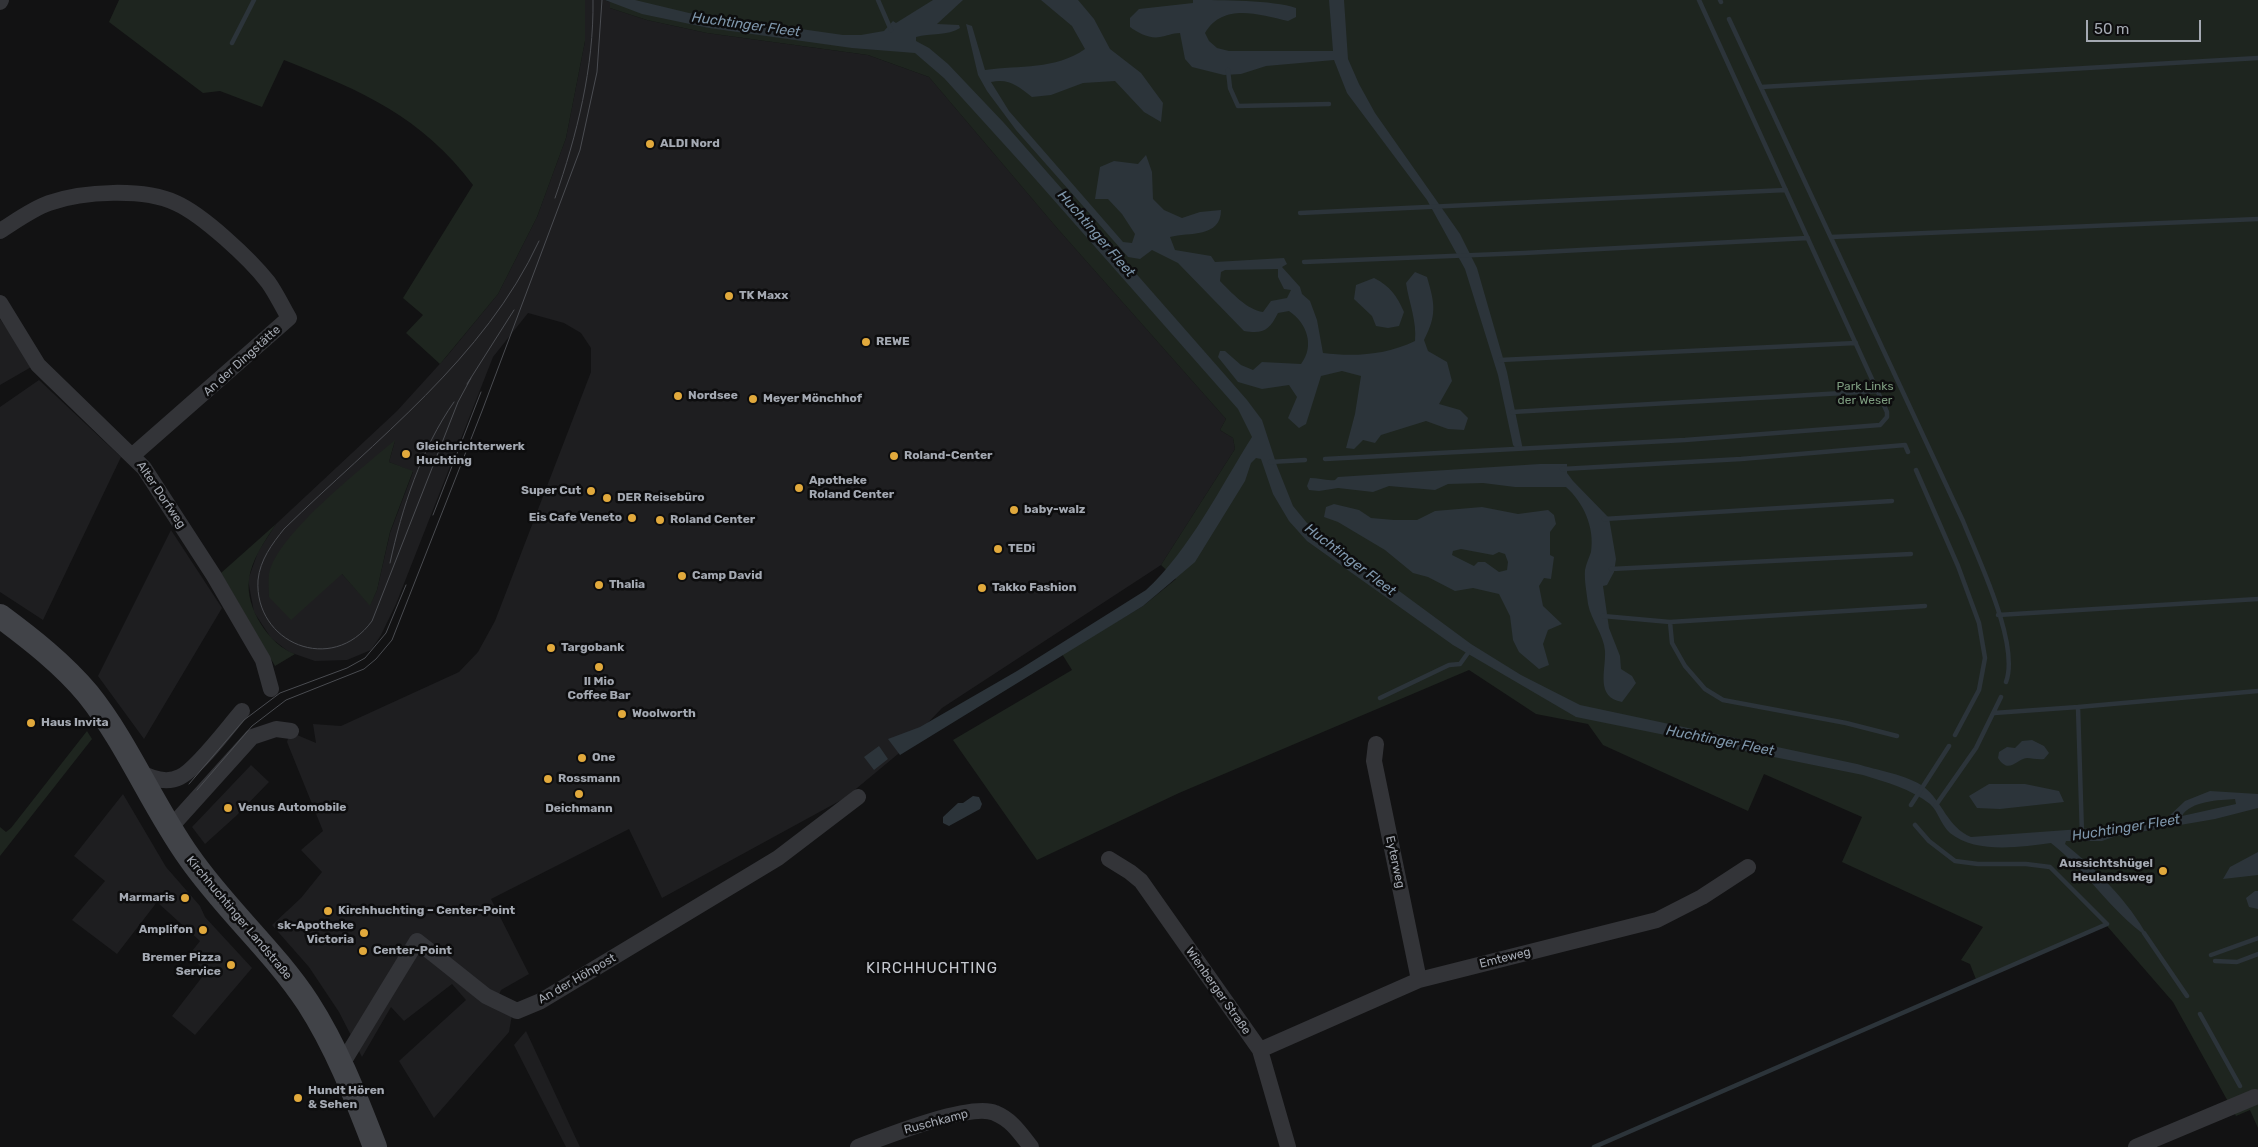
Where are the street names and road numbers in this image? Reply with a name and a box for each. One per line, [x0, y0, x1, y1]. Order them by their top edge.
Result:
street label: An der Dingstätte [201, 323, 283, 399]
street label: Alter Dorfweg [133, 459, 189, 531]
street label: Eyterweg [1382, 835, 1408, 889]
street label: Kirchhuchtinger Landstraße [183, 853, 295, 983]
street label: Wienberger Straße [1183, 945, 1253, 1037]
street label: Emteweg [1478, 945, 1532, 971]
street label: An der Höhpost [536, 951, 618, 1007]
street label: Ruschkamp [902, 1107, 970, 1137]

